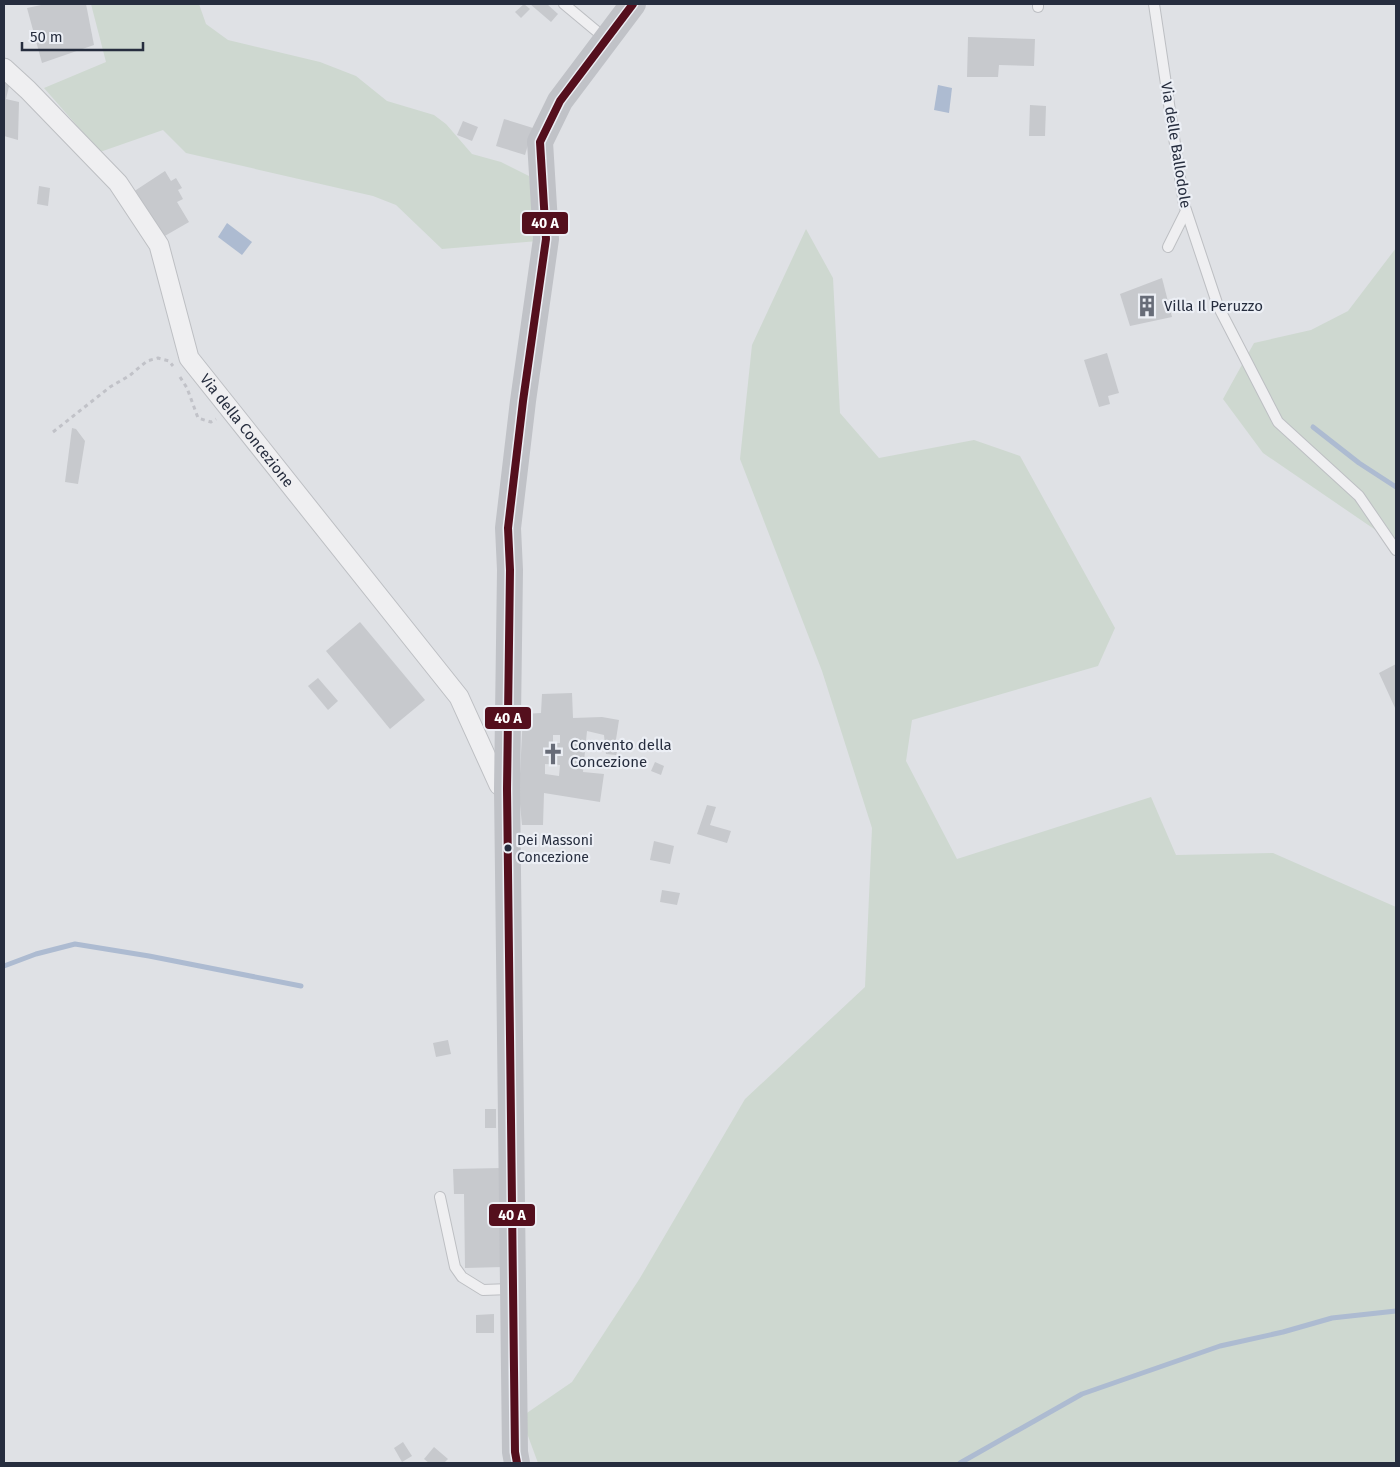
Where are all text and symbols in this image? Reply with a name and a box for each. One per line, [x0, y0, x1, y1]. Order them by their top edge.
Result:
scale bar [22, 20, 144, 52]
text: 50 m [30, 28, 63, 46]
street label: Via delle Ballodole [1157, 81, 1195, 209]
line badge: 40 A [521, 211, 569, 235]
text: 40 A [531, 215, 560, 232]
building icon: Villa Il Peruzzo [1134, 293, 1160, 319]
place label: Villa Il Peruzzo [1164, 297, 1263, 315]
street label: Via della Concezione [196, 370, 297, 491]
line badge: 40 A [484, 706, 532, 730]
text: 40 A [494, 710, 523, 727]
place label: Convento della Concezione [570, 736, 672, 771]
church icon: Convento della Concezione [540, 741, 566, 767]
place label: Dei Massoni Concezione [517, 832, 593, 866]
marker: Dei Massoni Concezione [503, 843, 513, 853]
line badge: 40 A [488, 1203, 536, 1227]
text: 40 A [498, 1207, 527, 1224]

